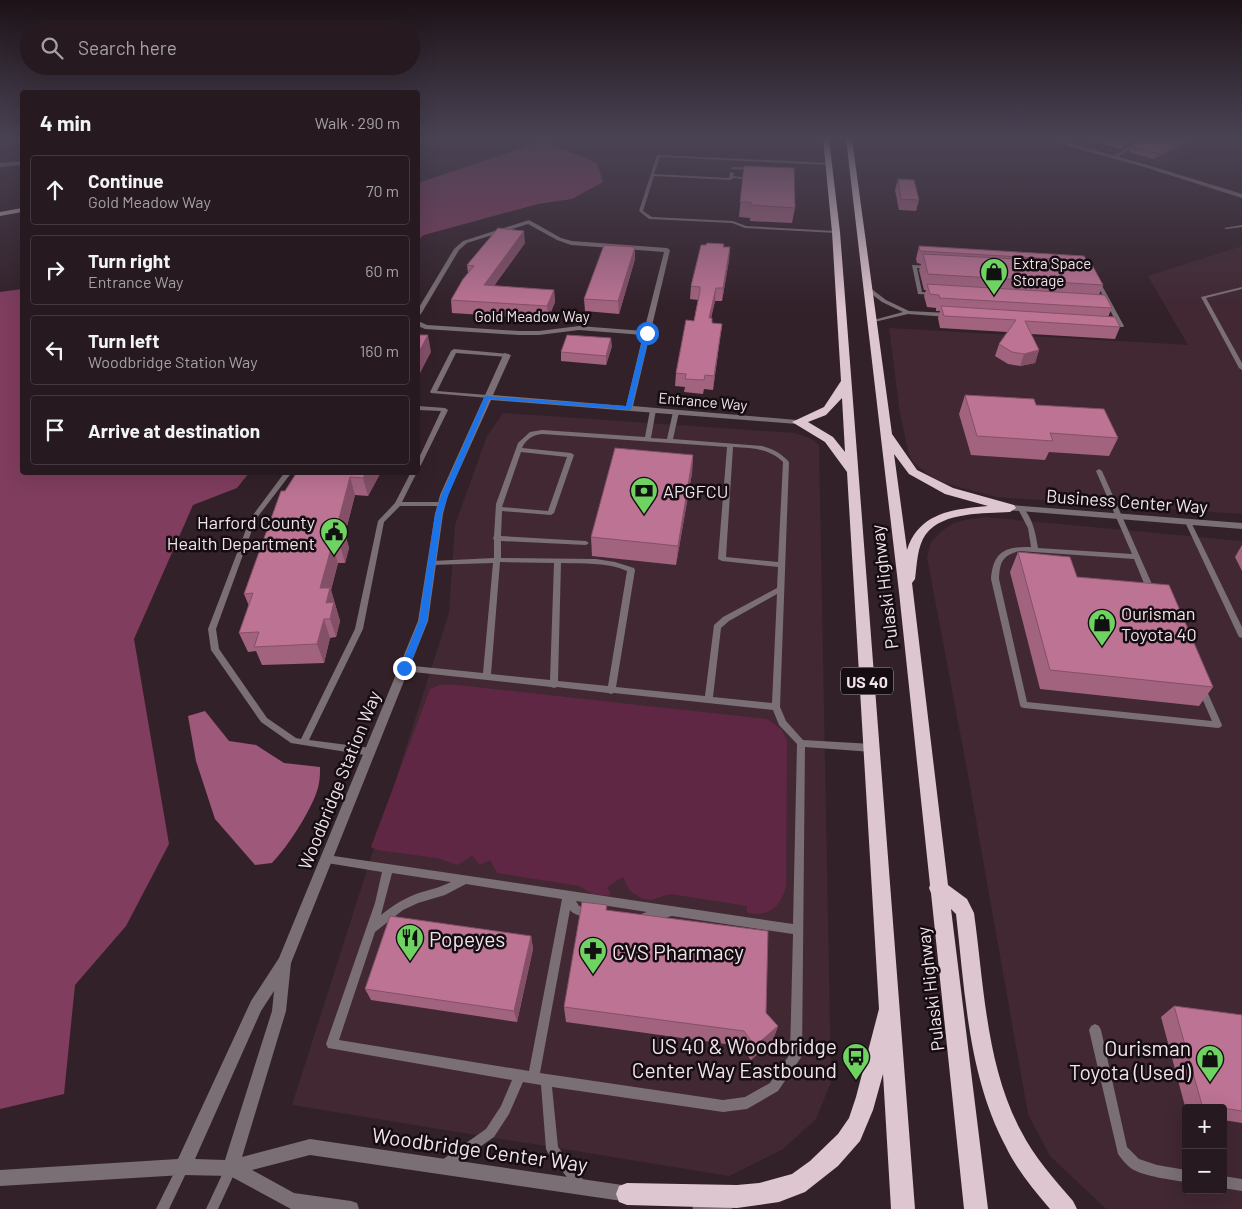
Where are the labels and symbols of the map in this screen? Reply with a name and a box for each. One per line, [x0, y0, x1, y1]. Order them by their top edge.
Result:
place label: Extra Space Storage [1013, 254, 1091, 289]
shop icon: Extra Space Storage [979, 257, 1009, 296]
street label: Gold Meadow Way [474, 307, 590, 325]
route start [636, 322, 659, 345]
street label: Entrance Way [658, 388, 748, 414]
bank icon: APGFCU [629, 476, 659, 515]
place label: APGFCU [663, 480, 728, 502]
street label: Business Center Way [1045, 484, 1209, 518]
place label: Harford County Health Department [167, 511, 315, 554]
public building icon: Harford County Health Department [319, 517, 349, 556]
street label: Pulaski Highway [865, 524, 903, 650]
place label: Ourisman Toyota 40 [1121, 602, 1197, 645]
shop icon: Ourisman Toyota 40 [1087, 608, 1117, 647]
route end [393, 657, 416, 680]
road number: US 40 [841, 668, 893, 694]
street label: Woodbridge Station Way [293, 687, 385, 873]
restaurant icon: Popeyes [395, 923, 425, 962]
place label: Popeyes [429, 926, 505, 951]
street label: Pulaski Highway [911, 926, 949, 1052]
pharmacy icon: CVS Pharmacy [578, 936, 608, 975]
place label: CVS Pharmacy [612, 939, 744, 964]
place label: US 40 & Woodbridge Center Way Eastbound [632, 1033, 837, 1082]
place label: Ourisman Toyota (Used) [1069, 1035, 1192, 1084]
bus stop icon: US 40 & Woodbridge Center Way Eastbound [841, 1042, 871, 1081]
shop icon: Ourisman Toyota (Used) [1195, 1044, 1225, 1083]
street label: Woodbridge Center Way [370, 1121, 590, 1177]

